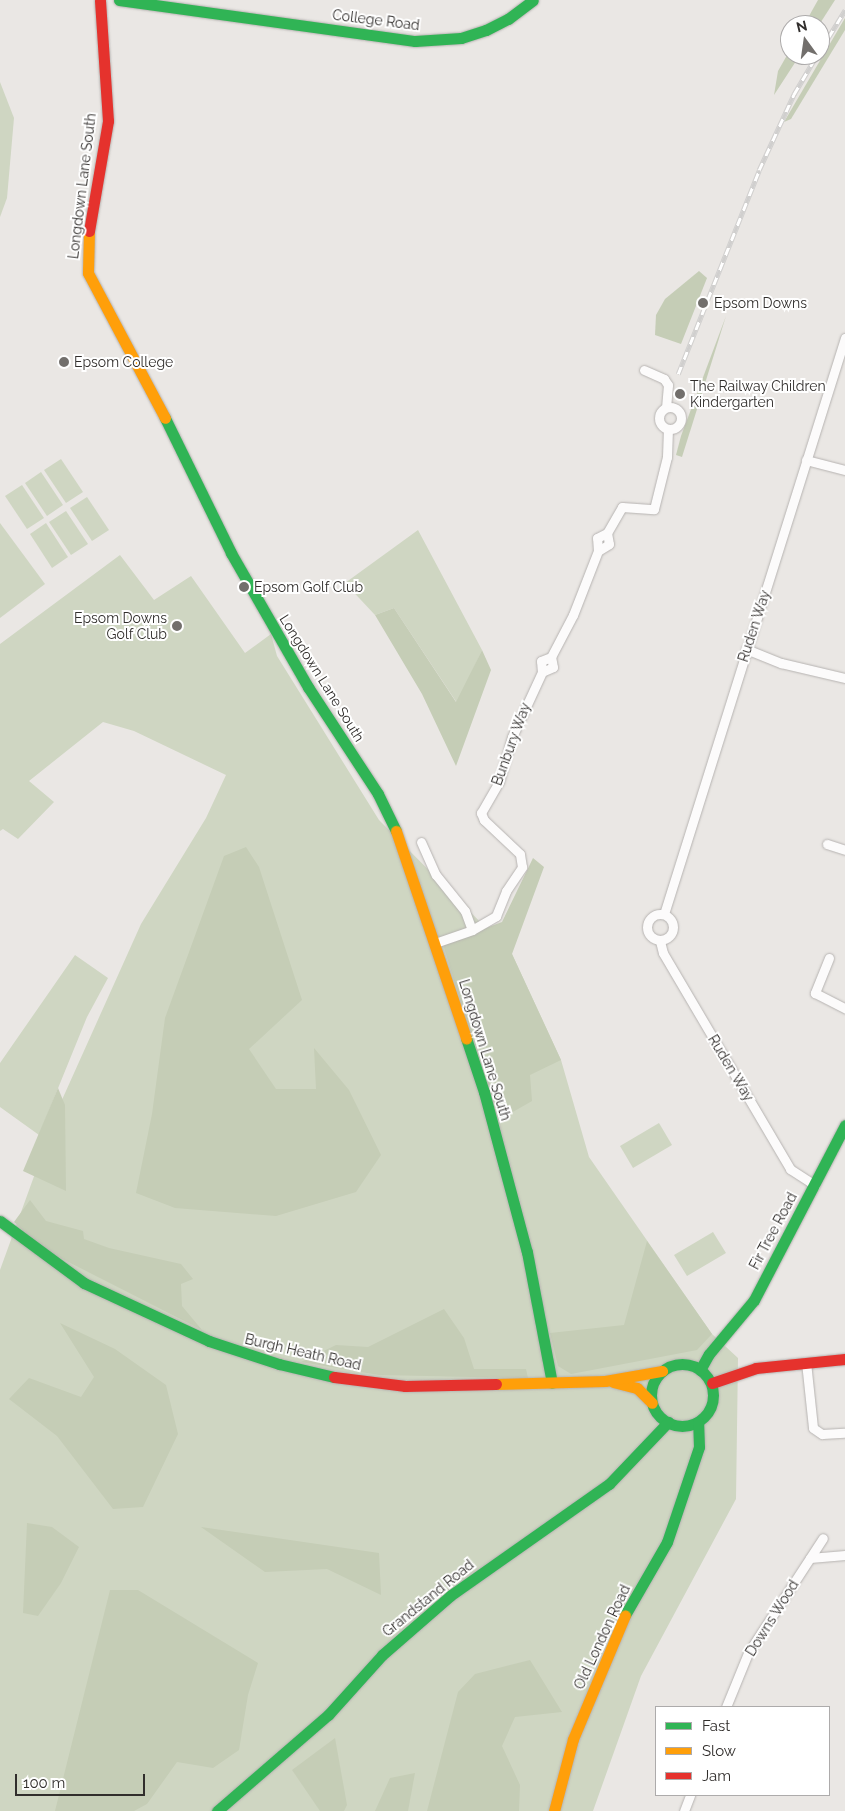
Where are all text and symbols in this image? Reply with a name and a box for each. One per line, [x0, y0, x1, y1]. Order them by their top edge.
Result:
street label: College Road [331, 6, 421, 34]
north arrow [780, 15, 830, 65]
text: N [794, 17, 809, 35]
street label: Longdown Lane South [65, 112, 99, 260]
place label: Epsom Downs [714, 295, 807, 311]
marker: Epsom Downs [696, 296, 710, 310]
place label: Epsom College [74, 354, 173, 370]
marker: Epsom College [58, 356, 70, 368]
place label: The Railway Children Kindergarten [690, 378, 826, 411]
marker: The Railway Children Kindergarten [674, 388, 686, 400]
place label: Epsom Golf Club [254, 579, 363, 595]
marker: Epsom Golf Club [238, 581, 250, 593]
street label: Ruden Way [734, 588, 774, 664]
place label: Epsom Downs Golf Club [74, 610, 167, 642]
street label: Longdown Lane South [276, 611, 368, 745]
marker: Epsom Downs Golf Club [171, 620, 183, 632]
street label: Bunbury Way [488, 700, 534, 788]
street label: Longdown Lane South [456, 977, 514, 1123]
street label: Ruden Way [705, 1032, 757, 1104]
street label: Fir Tree Road [746, 1189, 800, 1273]
street label: Burgh Heath Road [243, 1330, 363, 1374]
street label: Grandstand Road [379, 1556, 477, 1640]
street label: Downs Wood [742, 1577, 802, 1659]
street label: Old London Road [570, 1582, 634, 1692]
legend [655, 1706, 830, 1796]
text: Fast [702, 1717, 730, 1735]
text: Slow [702, 1742, 736, 1760]
scale bar [18, 1764, 148, 1796]
text: Jam [702, 1767, 731, 1785]
text: 100 m [23, 1774, 65, 1792]

